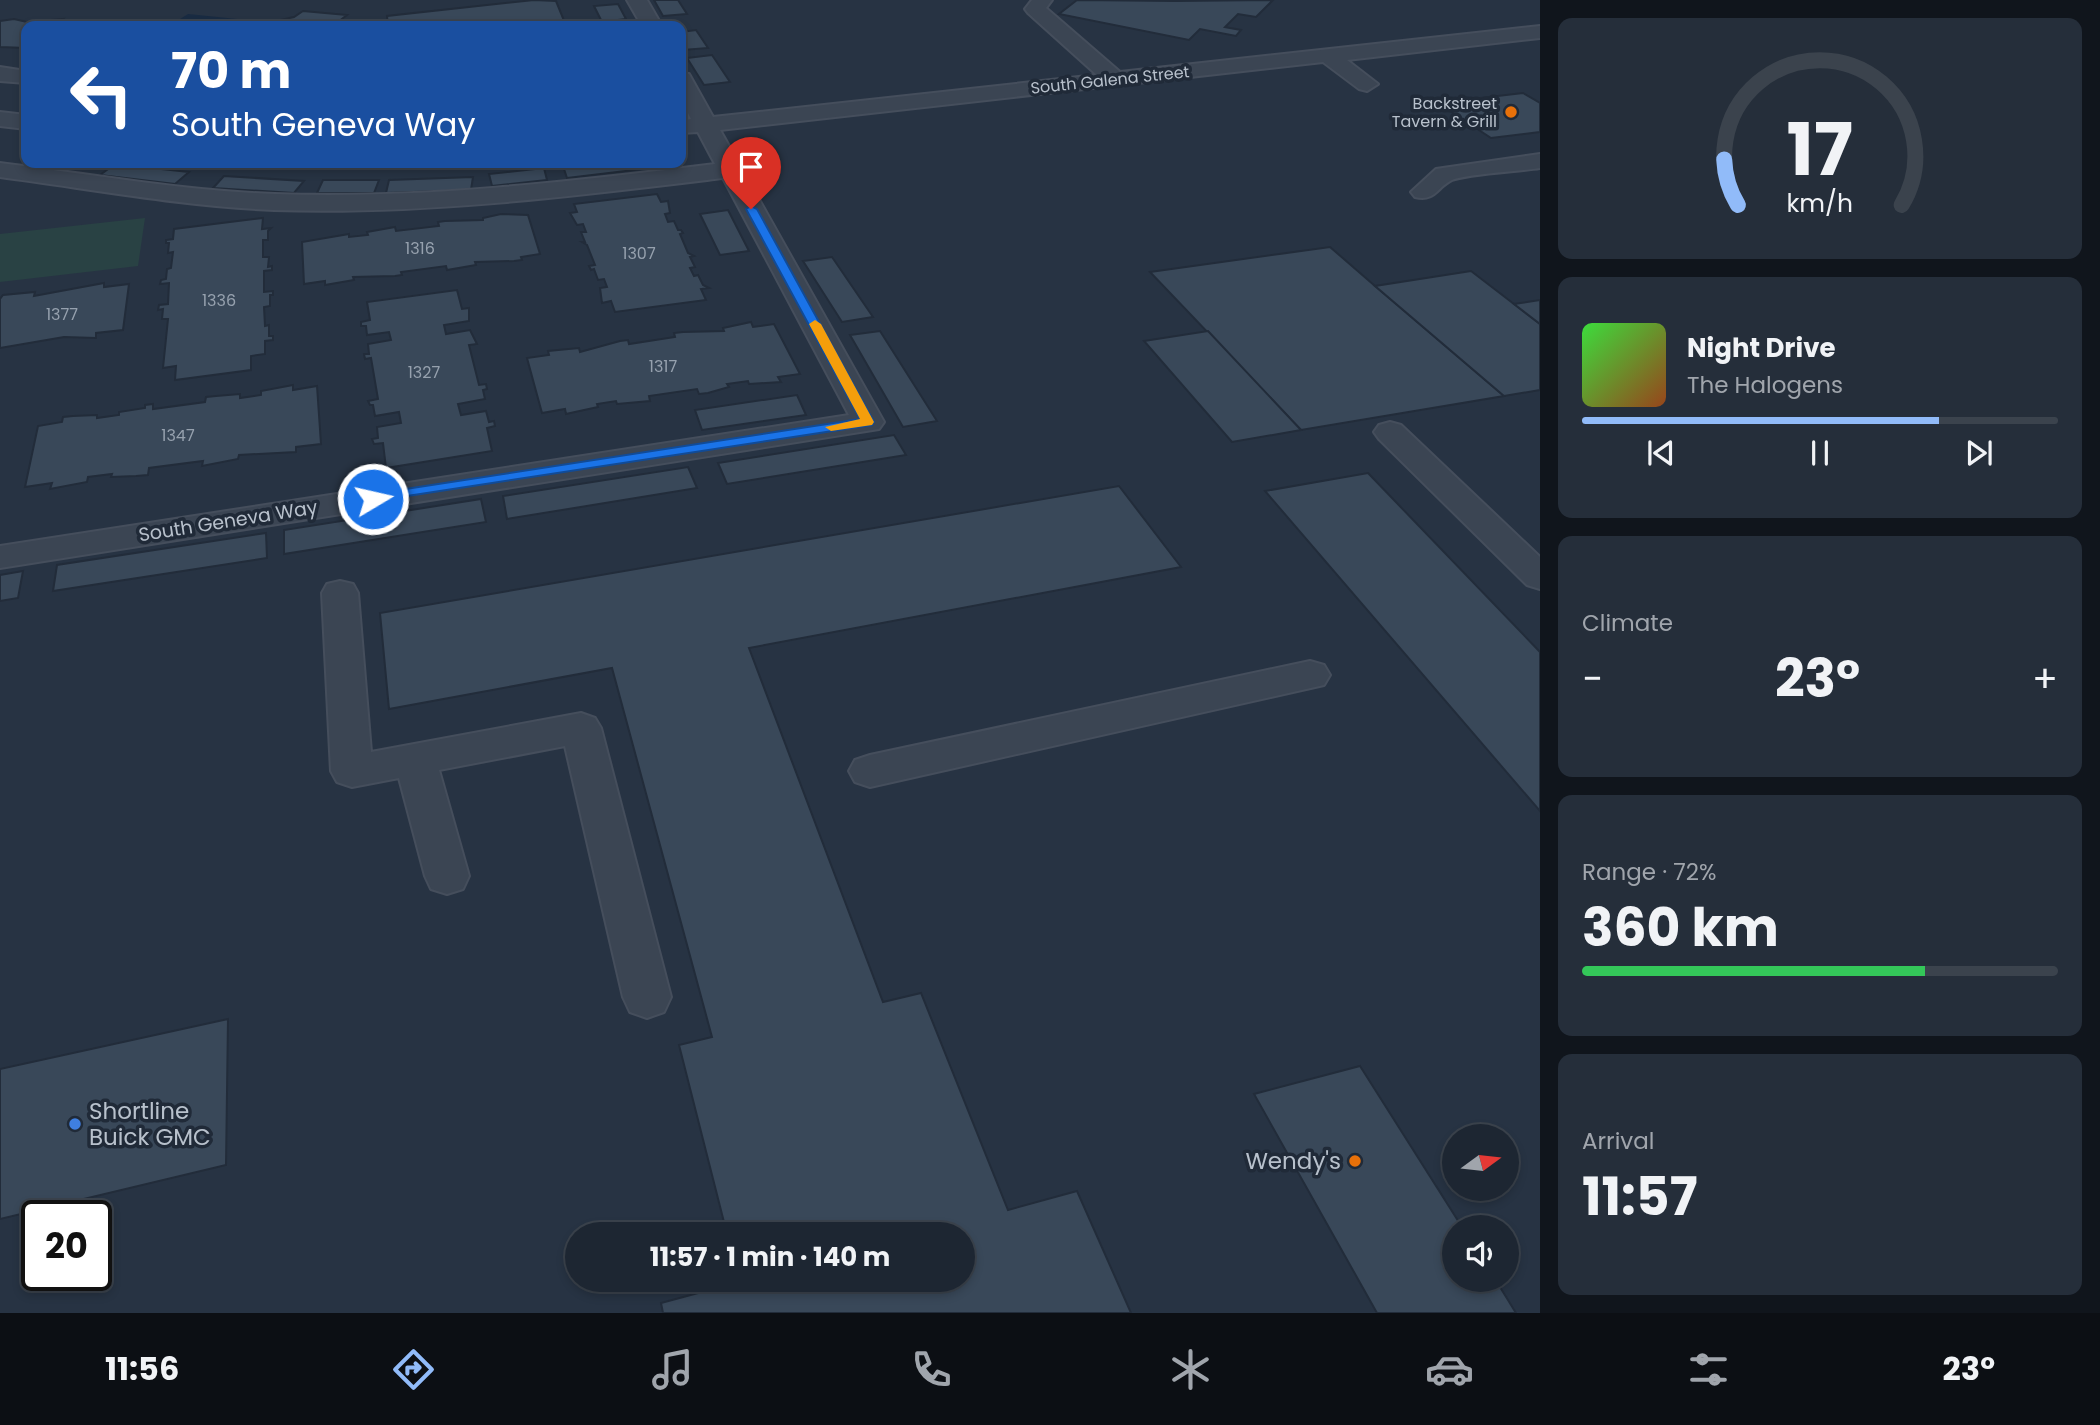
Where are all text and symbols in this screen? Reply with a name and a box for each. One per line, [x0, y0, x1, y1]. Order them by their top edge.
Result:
text: 70 m [171, 37, 291, 105]
icon: left [56, 49, 147, 140]
street label: South Galena Street [1029, 60, 1191, 100]
place label: Backstreet Tavern & Grill [1392, 92, 1497, 133]
text: 17 [1787, 99, 1853, 200]
text: South Geneva Way [171, 102, 475, 147]
marker: Backstreet Tavern & Grill [1503, 104, 1519, 120]
pin [721, 137, 781, 209]
icon: arrive [732, 148, 770, 186]
text: km/h [1787, 185, 1853, 220]
house number: 1316 [405, 237, 435, 260]
house number: 1307 [622, 242, 656, 265]
house number: 1336 [202, 289, 236, 312]
house number: 1377 [46, 303, 78, 326]
text: Night Drive [1687, 330, 1835, 366]
house number: 1317 [649, 355, 677, 378]
house number: 1327 [408, 361, 441, 384]
text: The Halogens [1687, 369, 1843, 401]
house number: 1347 [161, 424, 195, 447]
icon: previous [1642, 434, 1680, 472]
icon: pause [1801, 434, 1839, 472]
icon: next [1960, 434, 1998, 472]
position arrow [336, 462, 410, 536]
street label: South Geneva Way [137, 493, 320, 548]
text: Climate [1582, 607, 1673, 639]
text: 23° [1775, 642, 1860, 715]
text: − [1582, 652, 1603, 705]
text: + [2032, 652, 2058, 705]
text: Range · 72% [1582, 856, 1716, 888]
text: 360 km [1582, 891, 1779, 964]
place label: Shortline Buick GMC [89, 1095, 211, 1153]
marker: Shortline Buick GMC [67, 1116, 83, 1132]
north arrow [1442, 1124, 1519, 1200]
map controls [1442, 1124, 1519, 1292]
text: Arrival [1582, 1125, 1654, 1157]
place label: Wendy's [1245, 1145, 1341, 1177]
marker: Wendy's [1347, 1153, 1363, 1169]
text: 11:57 [1582, 1160, 1698, 1233]
speed limit sign: 20 [21, 1200, 112, 1291]
button: sound [1442, 1215, 1519, 1292]
text: 11:57 · 1 min · 140 m [650, 1239, 890, 1275]
icon: directions [389, 1345, 438, 1394]
icon: music [648, 1345, 697, 1394]
icon: phone [907, 1345, 956, 1394]
icon: climate [1166, 1345, 1215, 1394]
icon: car [1425, 1345, 1474, 1394]
icon: filters [1684, 1345, 1733, 1394]
text: 11:56 [105, 1346, 179, 1391]
text: 23° [1943, 1346, 1995, 1391]

